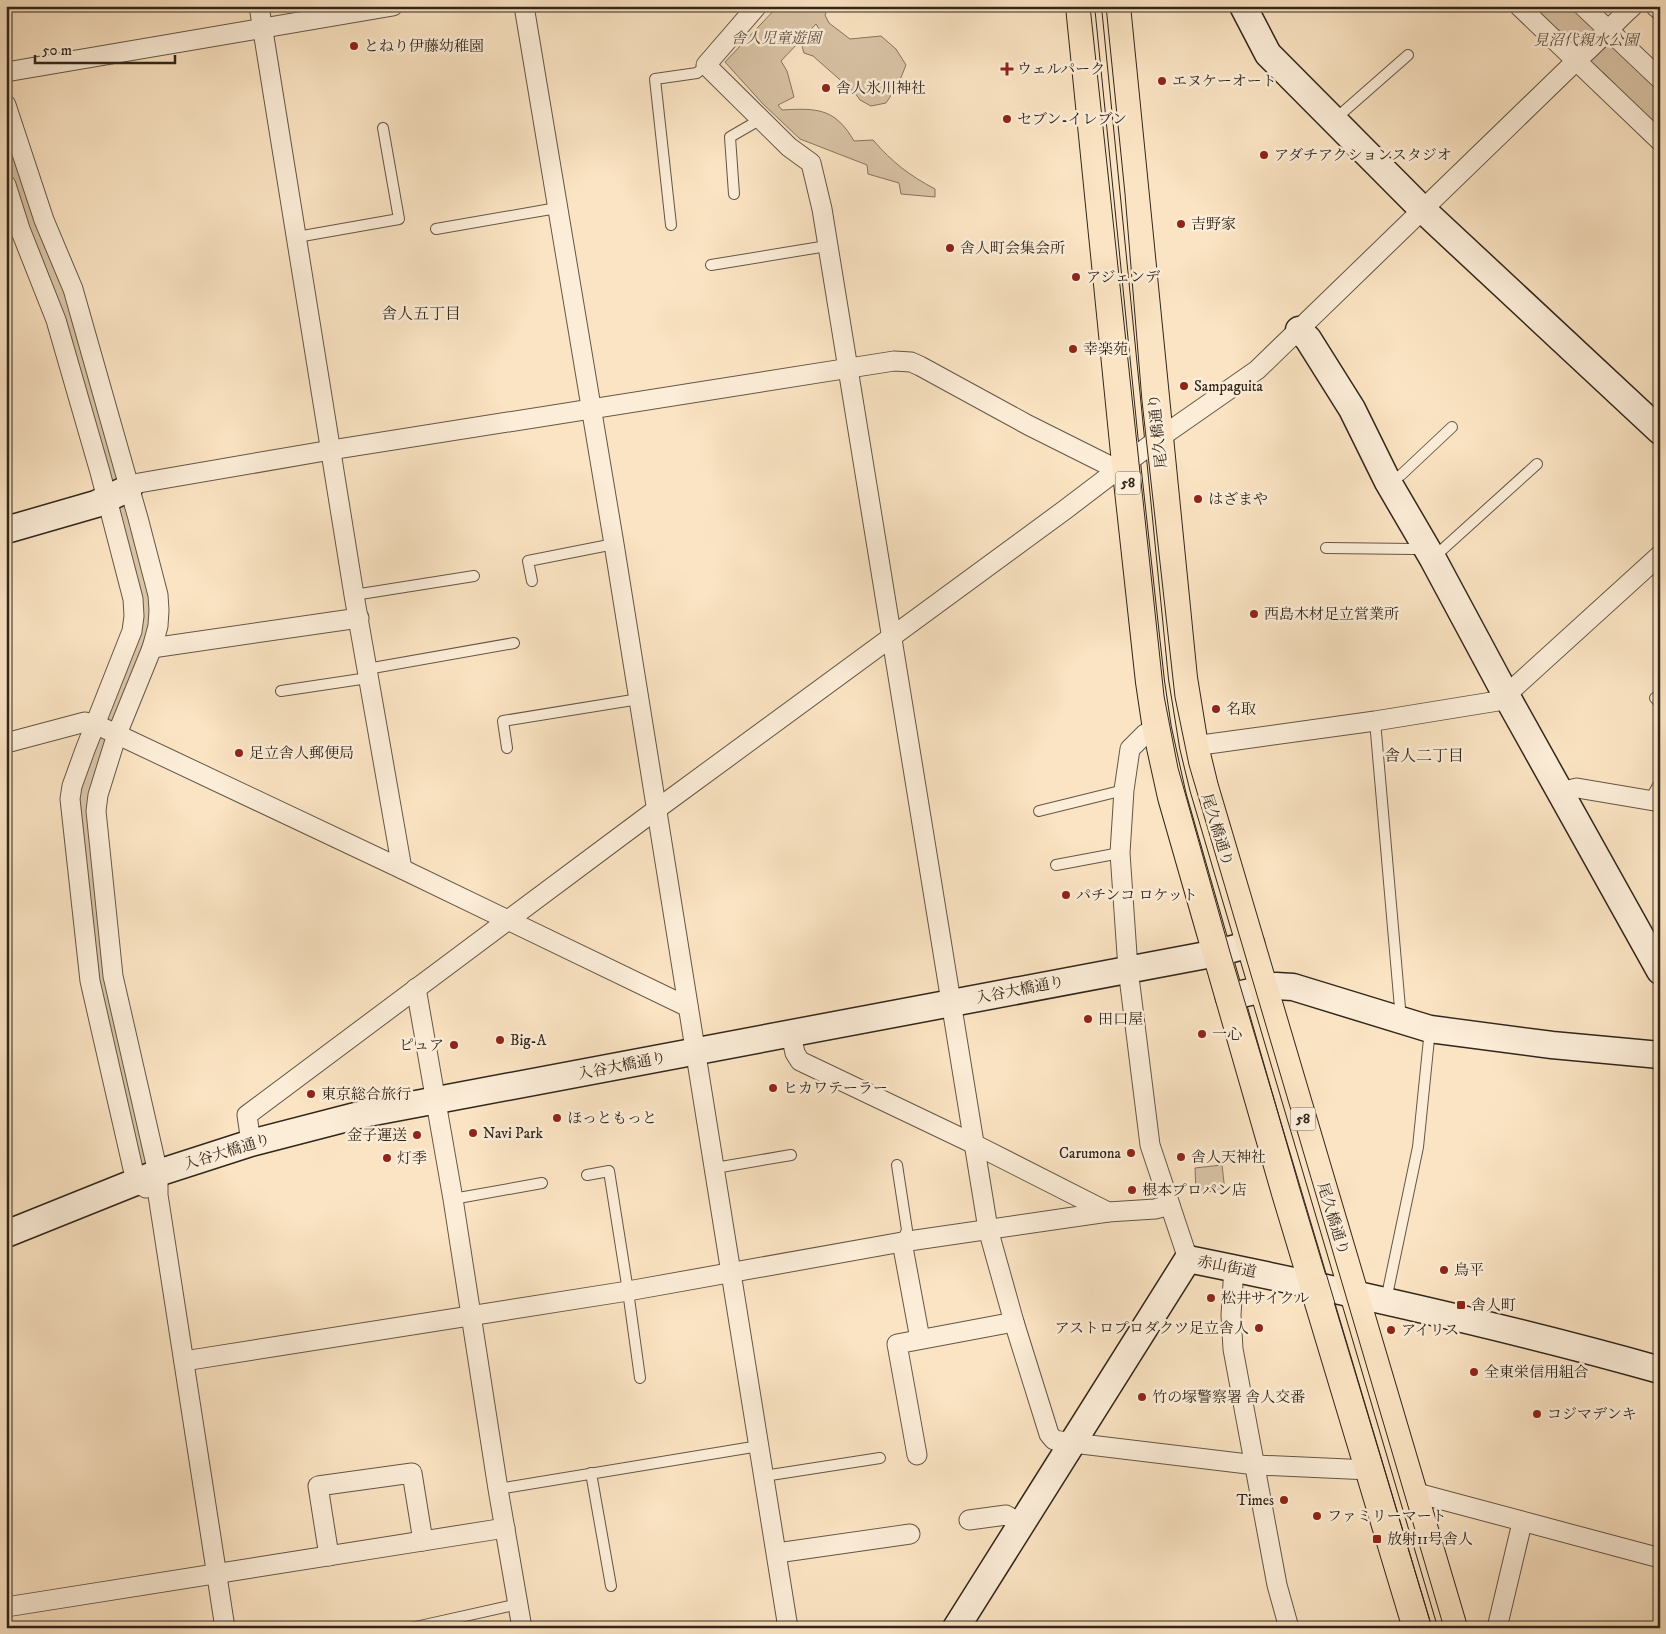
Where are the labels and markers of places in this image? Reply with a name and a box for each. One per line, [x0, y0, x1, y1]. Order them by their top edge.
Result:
place label: とねり伊藤幼稚園 [364, 37, 484, 56]
marker: とねり伊藤幼稚園 [348, 40, 360, 52]
place label: ウェルパーク [1017, 60, 1105, 79]
marker: ウェルパーク [1001, 63, 1013, 75]
place label: エヌケーオート [1172, 72, 1277, 91]
marker: エヌケーオート [1156, 75, 1168, 87]
place label: 舎人氷川神社 [836, 79, 926, 98]
marker: 舎人氷川神社 [820, 82, 832, 94]
place label: セブン-イレブン [1017, 110, 1127, 129]
marker: セブン-イレブン [1001, 113, 1013, 125]
place label: アダチアクションスタジオ [1274, 146, 1452, 165]
marker: アダチアクションスタジオ [1258, 149, 1270, 161]
place label: 吉野家 [1191, 215, 1236, 234]
marker: 吉野家 [1175, 218, 1187, 230]
place label: 舎人町会集会所 [960, 239, 1065, 258]
marker: 舎人町会集会所 [944, 242, 956, 254]
place label: アジェンデ [1086, 268, 1160, 287]
marker: アジェンデ [1070, 271, 1082, 283]
place label: 幸楽苑 [1083, 340, 1128, 359]
marker: 幸楽苑 [1067, 343, 1079, 355]
place label: Sampaguita [1194, 377, 1264, 396]
marker: Sampaguita [1178, 380, 1190, 392]
place label: はざまや [1208, 490, 1268, 509]
marker: はざまや [1192, 493, 1204, 505]
place label: 西島木材足立営業所 [1264, 605, 1399, 624]
marker: 西島木材足立営業所 [1248, 608, 1260, 620]
place label: 名取 [1226, 700, 1256, 719]
marker: 名取 [1210, 703, 1222, 715]
place label: 足立舎人郵便局 [249, 744, 354, 763]
marker: 足立舎人郵便局 [233, 747, 245, 759]
place label: パチンコ ロケット [1076, 886, 1198, 905]
marker: パチンコ ロケット [1060, 889, 1072, 901]
place label: 田口屋 [1098, 1010, 1143, 1029]
marker: 田口屋 [1082, 1013, 1094, 1025]
place label: 一心 [1212, 1025, 1242, 1044]
marker: 一心 [1196, 1028, 1208, 1040]
place label: Big-A [510, 1031, 547, 1050]
marker: Big-A [494, 1034, 506, 1046]
place label: ピュア [399, 1036, 444, 1055]
marker: ピュア [448, 1039, 460, 1051]
place label: ヒカワテーラー [783, 1079, 888, 1098]
marker: ヒカワテーラー [767, 1082, 779, 1094]
place label: 東京総合旅行 [321, 1085, 411, 1104]
marker: 東京総合旅行 [305, 1088, 317, 1100]
place label: ほっともっと [567, 1109, 657, 1128]
marker: ほっともっと [551, 1112, 563, 1124]
place label: Navi Park [483, 1124, 544, 1143]
place label: 金子運送 [347, 1126, 407, 1145]
marker: Navi Park [467, 1127, 479, 1139]
marker: 金子運送 [411, 1129, 423, 1141]
place label: Carumona [1059, 1144, 1122, 1163]
marker: Carumona [1125, 1147, 1137, 1159]
place label: 舎人天神社 [1191, 1148, 1266, 1167]
place label: 灯季 [397, 1149, 427, 1168]
marker: 舎人天神社 [1175, 1151, 1187, 1163]
marker: 灯季 [381, 1152, 393, 1164]
place label: 根本プロパン店 [1142, 1181, 1247, 1200]
marker: 根本プロパン店 [1126, 1184, 1138, 1196]
place label: 鳥平 [1454, 1261, 1484, 1280]
marker: 鳥平 [1438, 1264, 1450, 1276]
place label: 松井サイクル [1221, 1289, 1309, 1308]
marker: 松井サイクル [1205, 1292, 1217, 1304]
place label: 舎人町 [1471, 1296, 1516, 1315]
marker: 舎人町 [1455, 1299, 1467, 1311]
place label: アストロプロダクツ足立舎人 [1055, 1319, 1249, 1338]
place label: アイリス [1401, 1321, 1459, 1340]
marker: アストロプロダクツ足立舎人 [1253, 1322, 1265, 1334]
marker: アイリス [1385, 1324, 1397, 1336]
place label: 全東栄信用組合 [1484, 1363, 1589, 1382]
marker: 全東栄信用組合 [1468, 1366, 1480, 1378]
place label: 竹の塚警察署 舎人交番 [1152, 1388, 1305, 1407]
marker: 竹の塚警察署 舎人交番 [1136, 1391, 1148, 1403]
place label: コジマデンキ [1547, 1405, 1637, 1424]
marker: コジマデンキ [1531, 1408, 1543, 1420]
place label: Times [1236, 1491, 1274, 1510]
marker: Times [1278, 1494, 1290, 1506]
place label: ファミリーマート [1327, 1507, 1447, 1526]
marker: ファミリーマート [1311, 1510, 1323, 1522]
place label: 放射11号舎人 [1387, 1530, 1473, 1549]
marker: 放射11号舎人 [1371, 1533, 1383, 1545]

